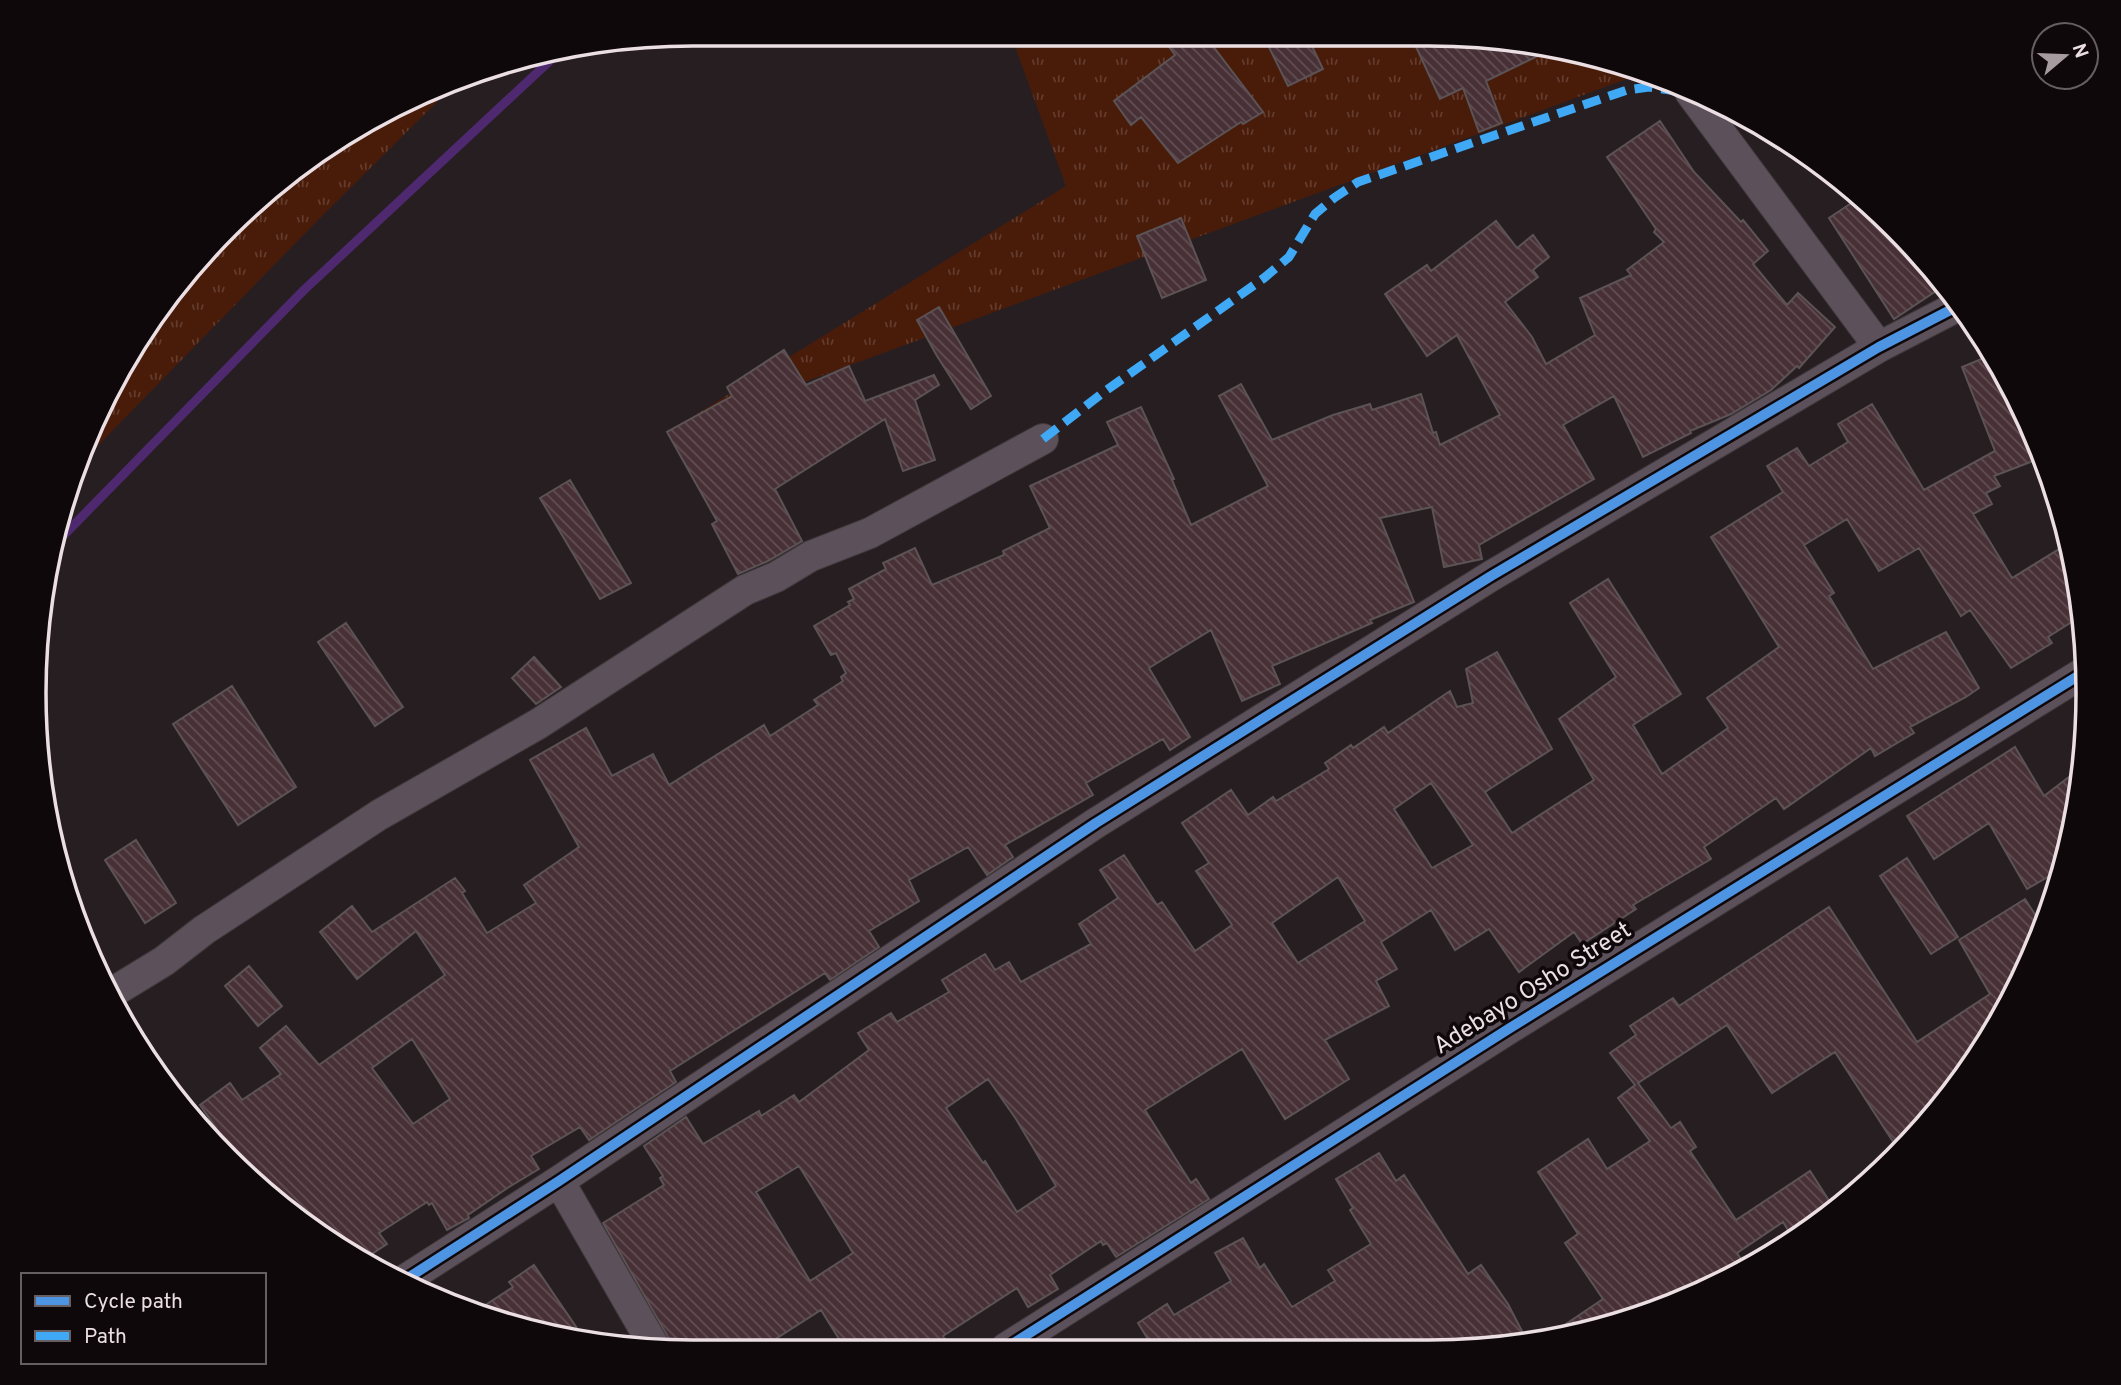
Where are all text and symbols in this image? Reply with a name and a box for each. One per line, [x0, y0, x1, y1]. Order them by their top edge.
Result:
north arrow [2030, 21, 2100, 91]
text: N [2066, 41, 2093, 61]
street label: Adebayo Osho Street [1429, 916, 1637, 1062]
legend [21, 1273, 266, 1364]
text: Cycle path [84, 1289, 183, 1316]
text: Path [84, 1324, 127, 1351]

